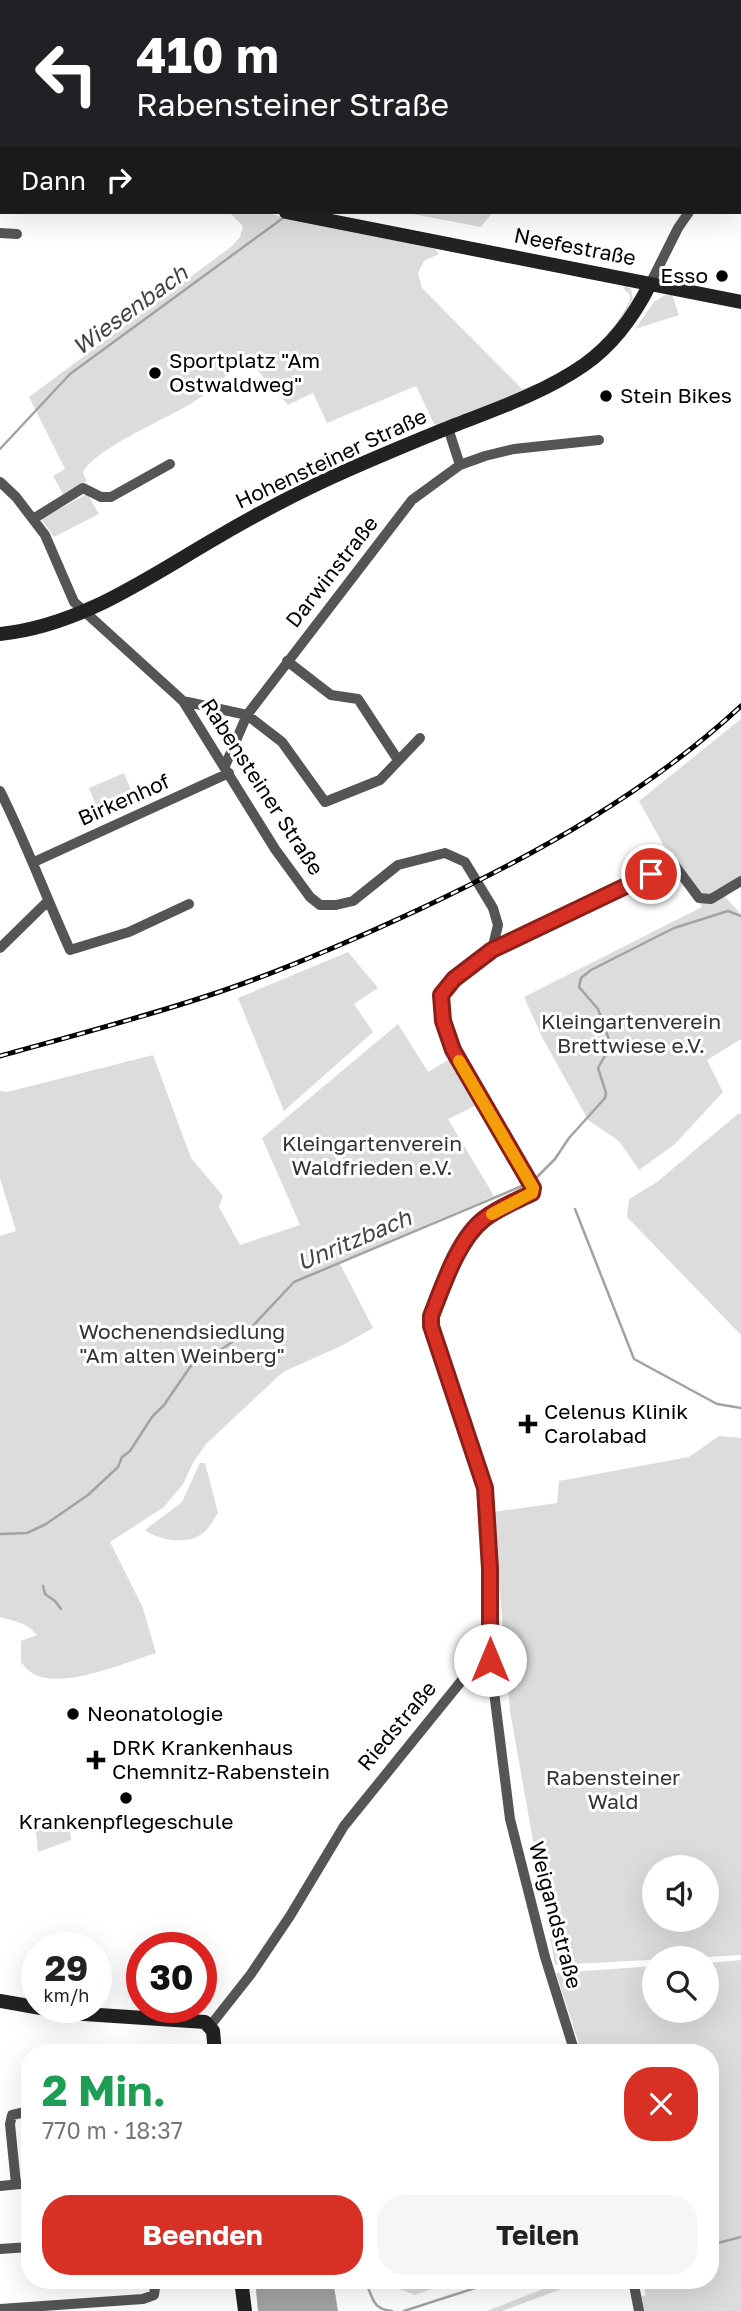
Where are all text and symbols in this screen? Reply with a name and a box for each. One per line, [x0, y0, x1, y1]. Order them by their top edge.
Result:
text: 410 m [136, 25, 279, 84]
icon: left [21, 28, 112, 119]
text: Rabensteiner Straße [136, 85, 449, 123]
icon: right [100, 161, 138, 199]
text: Dann [21, 165, 86, 196]
street label: Neefestraße [512, 221, 638, 271]
water label: Wiesenbach [67, 258, 193, 360]
place label: Esso [660, 262, 708, 288]
marker: Esso [714, 268, 730, 284]
place label: Sportplatz "Am Ostwaldweg" [169, 347, 320, 397]
marker: Sportplatz "Am Ostwaldweg" [147, 365, 163, 381]
place label: Stein Bikes [620, 382, 732, 408]
marker: Stein Bikes [598, 388, 614, 404]
street label: Hohensteiner Straße [231, 402, 430, 514]
street label: Darwinstraße [280, 510, 383, 632]
street label: Rabensteiner Straße [196, 693, 330, 880]
street label: Birkenhof [74, 767, 174, 831]
pin [621, 844, 681, 904]
icon: arrive [632, 855, 670, 893]
park label: Kleingartenverein Brettwiese e.V. [541, 1008, 721, 1058]
park label: Kleingartenverein Waldfrieden e.V. [282, 1130, 462, 1180]
water label: Unritzbach [292, 1202, 416, 1276]
park label: Wochenendsiedlung "Am alten Weinberg" [79, 1318, 285, 1368]
place label: Celenus Klinik Carolabad [544, 1398, 688, 1448]
marker: Celenus Klinik Carolabad [518, 1414, 538, 1434]
position arrow [453, 1623, 527, 1697]
street label: Riedstraße [351, 1675, 441, 1775]
place label: Neonatologie [87, 1700, 223, 1726]
marker: Neonatologie [65, 1706, 81, 1722]
place label: DRK Krankenhaus Chemnitz-Rabenstein [112, 1734, 330, 1784]
marker: DRK Krankenhaus Chemnitz-Rabenstein [86, 1750, 106, 1770]
park label: Rabensteiner Wald [546, 1764, 680, 1814]
marker: Krankenpflegeschule [118, 1790, 134, 1806]
place label: Krankenpflegeschule [19, 1808, 233, 1834]
street label: Weigandstraße [524, 1838, 588, 1991]
map controls [642, 1855, 719, 2023]
button: sound [642, 1855, 719, 1932]
speed limit sign: 30 [126, 1932, 217, 2023]
button: search [642, 1946, 719, 2023]
text: 29 [45, 1947, 88, 1989]
text: km/h [44, 1984, 89, 2006]
text: 2 Min. [42, 2065, 166, 2115]
button: close [624, 2067, 698, 2141]
text: 770 m · 18:37 [42, 2116, 183, 2144]
button: Beenden [42, 2195, 363, 2275]
button: Teilen [377, 2195, 698, 2275]

